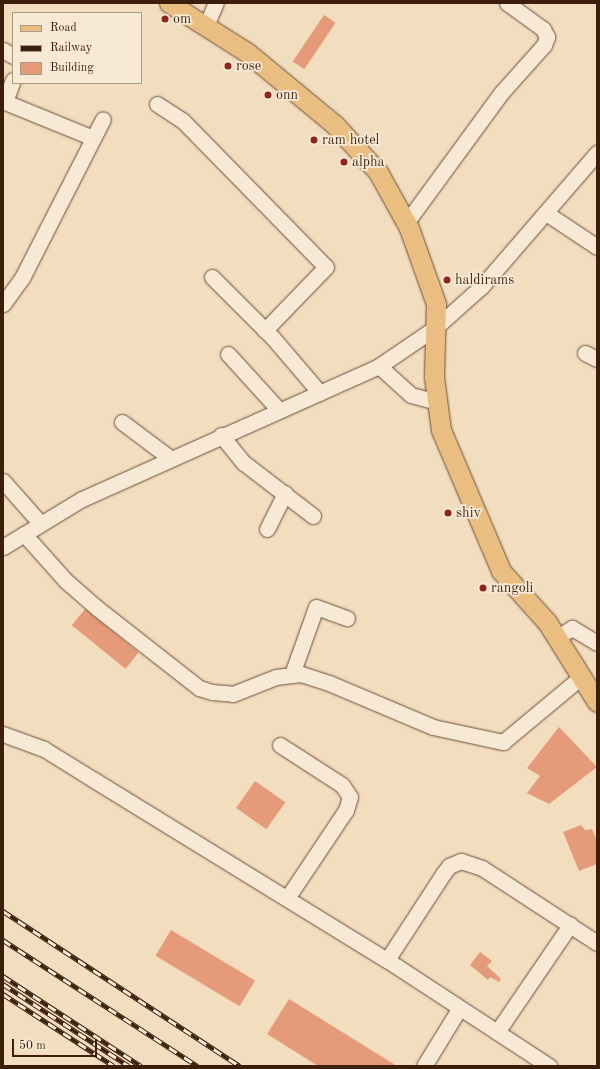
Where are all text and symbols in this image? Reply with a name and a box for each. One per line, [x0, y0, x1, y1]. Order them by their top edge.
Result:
place label: om [173, 11, 191, 27]
legend [12, 12, 142, 84]
marker: om [160, 14, 170, 24]
text: Road [50, 22, 77, 34]
text: Railway [50, 42, 92, 54]
place label: rose [236, 58, 261, 74]
marker: rose [223, 61, 233, 71]
text: Building [50, 62, 94, 74]
place label: onn [276, 87, 298, 103]
marker: onn [263, 90, 273, 100]
place label: ram hotel [322, 132, 379, 148]
marker: ram hotel [309, 135, 319, 145]
place label: alpha [352, 154, 384, 170]
marker: alpha [339, 157, 349, 167]
place label: haldirams [455, 272, 514, 288]
marker: haldirams [442, 275, 452, 285]
place label: shiv [456, 505, 481, 521]
marker: shiv [443, 508, 453, 518]
place label: rangoli [491, 580, 533, 596]
marker: rangoli [478, 583, 488, 593]
scale bar [14, 1031, 99, 1057]
text: 50 m [19, 1040, 46, 1052]

